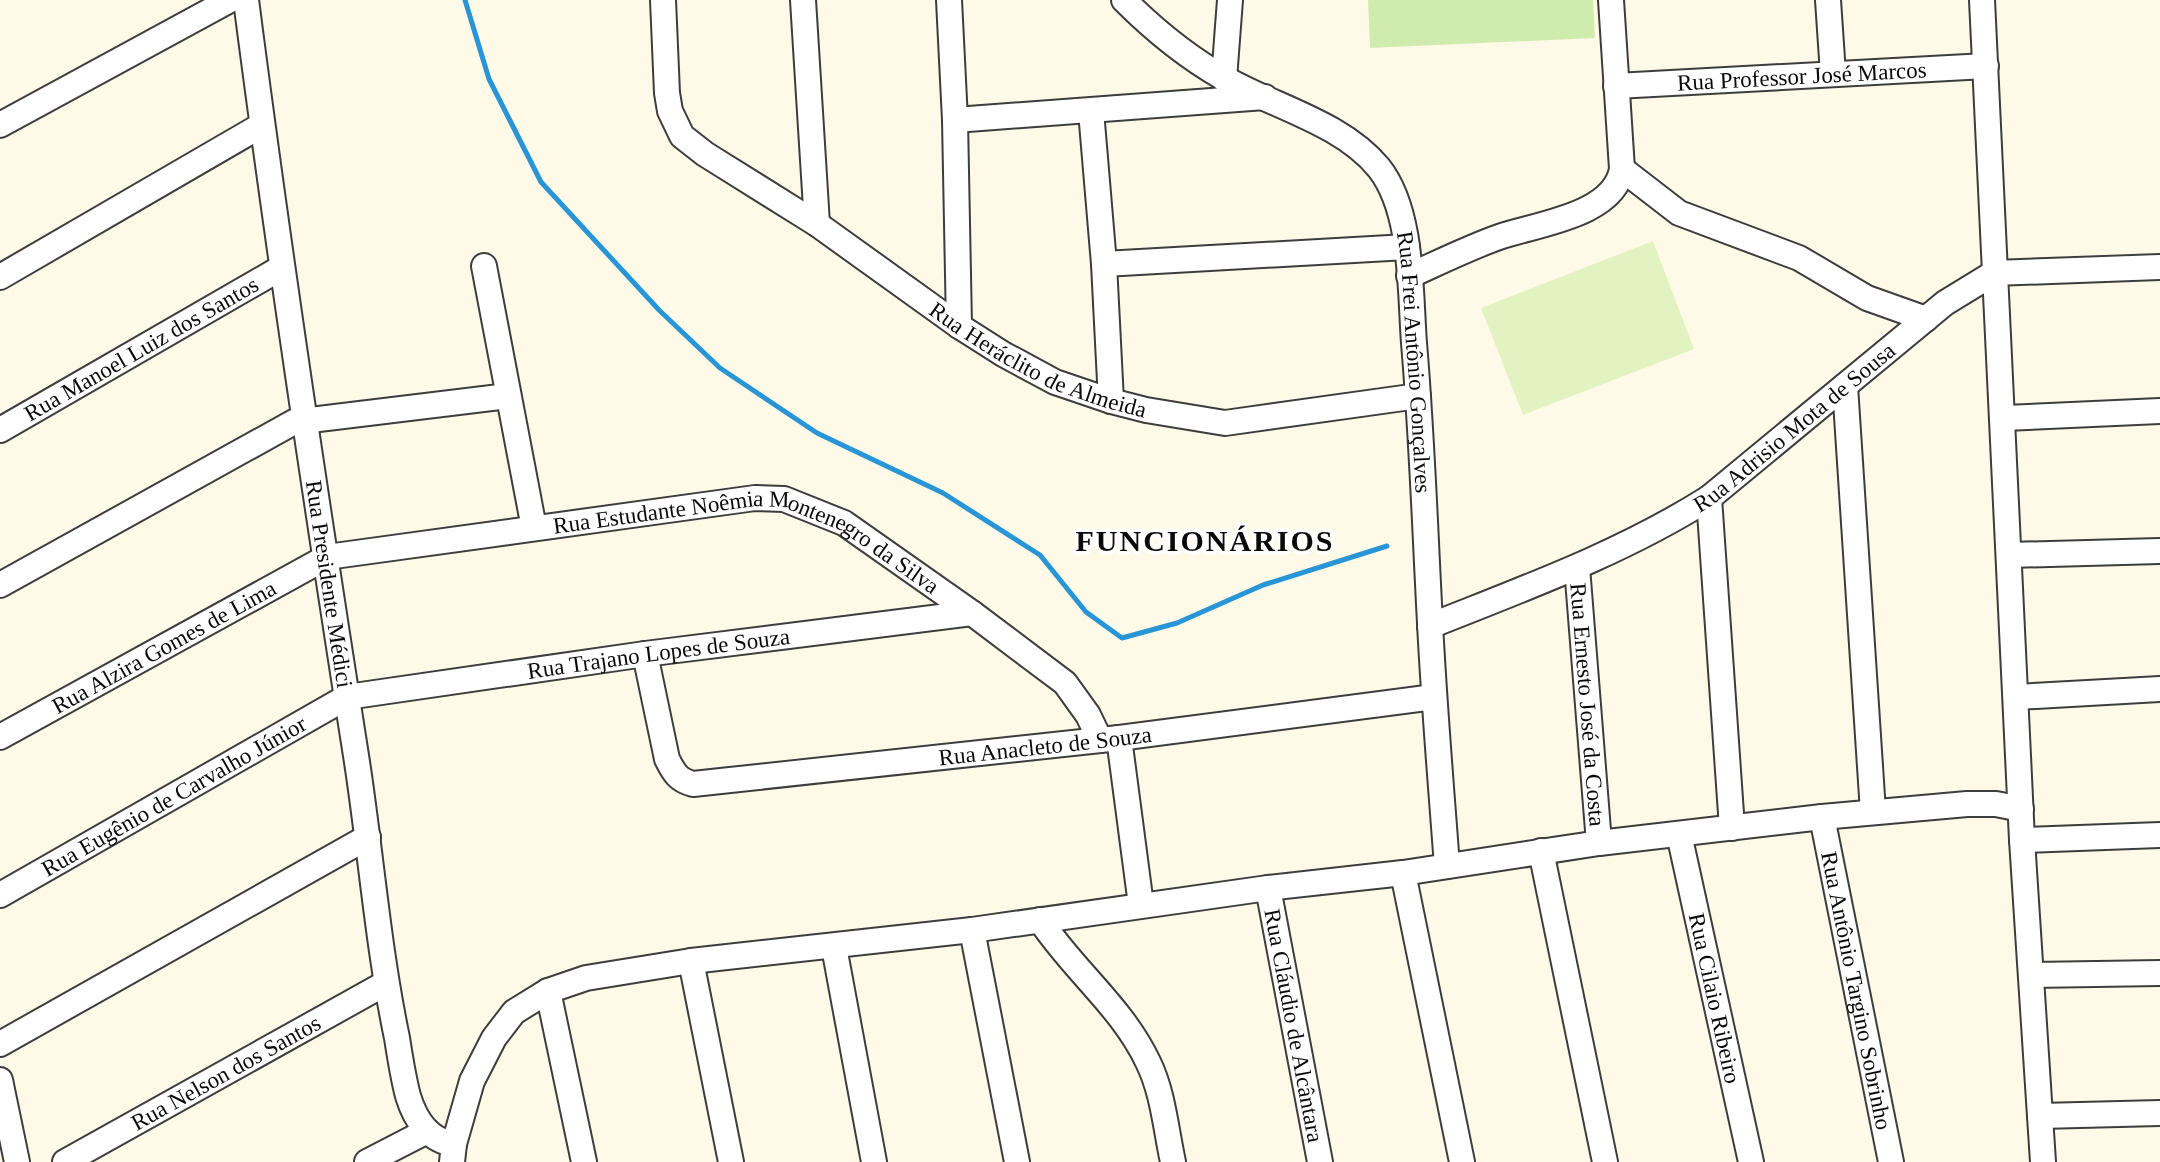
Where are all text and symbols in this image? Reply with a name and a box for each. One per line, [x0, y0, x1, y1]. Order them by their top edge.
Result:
street label: Rua Professor José Marcos [1676, 57, 1927, 95]
street label: Rua Frei Antônio Gonçalves [1392, 229, 1436, 494]
street label: Rua Manoel Luiz dos Santos [20, 271, 263, 426]
street label: Rua Heráclito de Almeida [925, 297, 1149, 422]
street label: Rua Adrisio Mota de Sousa [1689, 337, 1900, 517]
street label: Rua Presidente Médici [301, 479, 358, 690]
street label: Rua Estudante Noêmia Montenegro da Silva [551, 485, 944, 598]
district label: FUNCIONÁRIOS [1075, 524, 1335, 557]
street label: Rua Alzira Gomes de Lima [48, 575, 280, 718]
street label: Rua Ernesto José da Costa [1566, 582, 1610, 827]
street label: Rua Trajano Lopes de Souza [526, 623, 791, 683]
street label: Rua Eugênio de Carvalho Júnior [37, 710, 311, 881]
street label: Rua Anacleto de Souza [937, 721, 1153, 770]
street label: Rua Antônio Targino Sobrinho [1817, 849, 1897, 1132]
street label: Rua Cláudio de Alcântara [1260, 907, 1328, 1144]
street label: Rua Cilaio Ribeiro [1684, 911, 1746, 1086]
street label: Rua Nelson dos Santos [127, 1010, 325, 1135]

